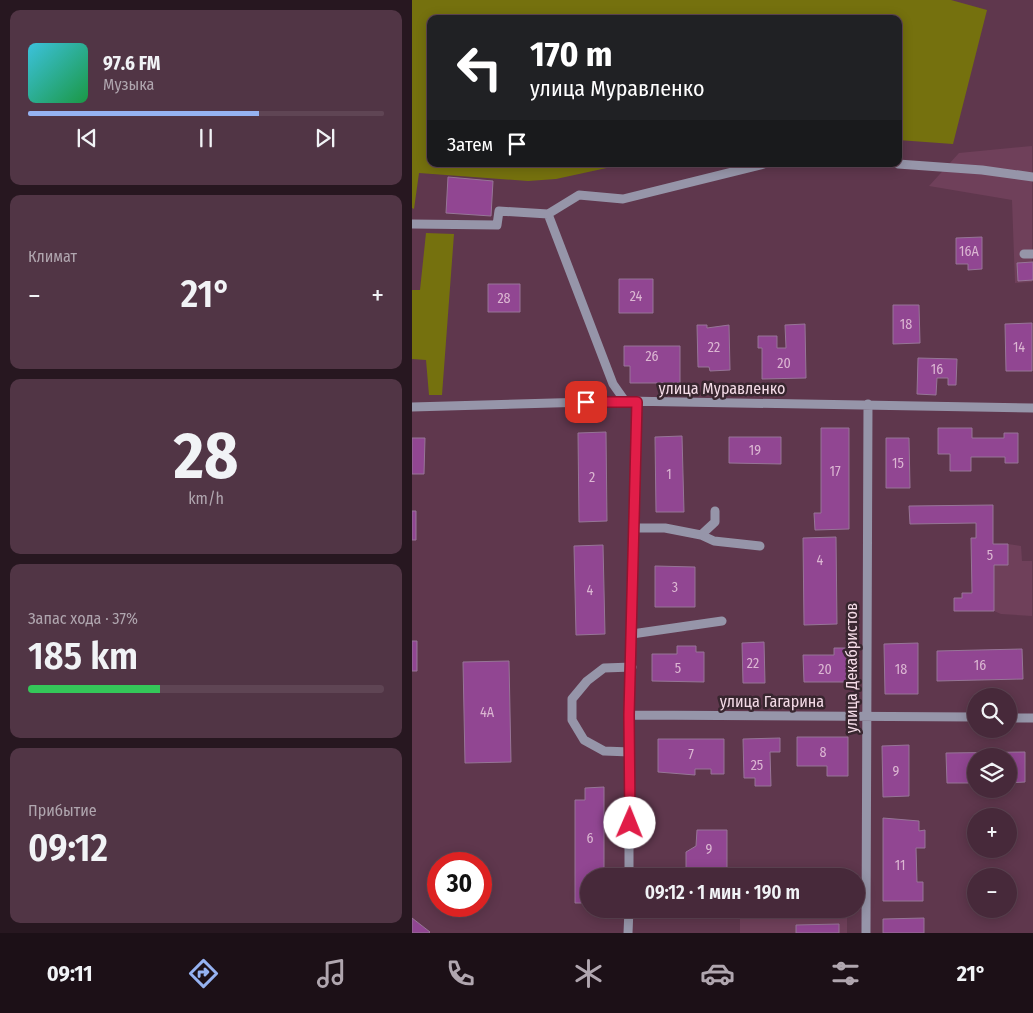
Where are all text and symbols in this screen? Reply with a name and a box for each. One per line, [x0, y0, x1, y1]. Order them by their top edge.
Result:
text: 170 m [530, 33, 613, 75]
icon: left [447, 35, 512, 100]
text: 97.6 FM [103, 52, 160, 75]
text: Музыка [103, 75, 154, 94]
text: улица Муравленко [530, 75, 705, 102]
icon: previous [73, 124, 101, 152]
icon: pause [192, 124, 220, 152]
icon: next [311, 124, 339, 152]
icon: arrive [503, 130, 531, 158]
text: Затем [447, 133, 493, 156]
house number: 16А [959, 243, 980, 260]
text: Климат [28, 247, 77, 266]
text: 21° [181, 271, 231, 317]
text: − [28, 279, 41, 312]
text: + [371, 279, 384, 312]
house number: 24 [630, 288, 643, 305]
house number: 28 [497, 290, 511, 307]
house number: 18 [900, 316, 912, 333]
house number: 22 [708, 339, 720, 356]
house number: 14 [1013, 339, 1025, 356]
house number: 26 [645, 348, 659, 365]
house number: 20 [777, 355, 791, 372]
house number: 16 [931, 361, 943, 378]
street label: улица Муравленко [659, 379, 785, 398]
pin [565, 381, 607, 423]
icon: arrive [572, 388, 600, 416]
text: 28 [174, 417, 238, 495]
house number: 19 [749, 442, 761, 459]
house number: 15 [892, 455, 904, 472]
house number: 17 [829, 463, 841, 480]
house number: 1 [666, 466, 672, 483]
house number: 2 [589, 469, 595, 486]
text: km/h [188, 489, 224, 508]
house number: 5 [987, 547, 993, 564]
house number: 4 [817, 552, 824, 569]
house number: 3 [672, 579, 678, 596]
house number: 4 [587, 582, 594, 599]
street label: улица Декабристов [842, 603, 861, 733]
text: Запас хода · 37% [28, 609, 138, 628]
text: 185 km [28, 633, 138, 679]
house number: 22 [747, 655, 759, 672]
house number: 16 [974, 657, 986, 674]
house number: 5 [675, 660, 681, 677]
house number: 20 [818, 661, 832, 678]
house number: 18 [895, 661, 907, 678]
map controls [967, 688, 1017, 918]
button: search [967, 688, 1017, 738]
street label: улица Гагарина [720, 692, 824, 711]
house number: 4А [480, 704, 495, 721]
house number: 8 [820, 744, 827, 761]
house number: 7 [688, 746, 694, 763]
button: layers [967, 748, 1017, 798]
house number: 25 [751, 757, 763, 774]
house number: 9 [893, 763, 900, 780]
position arrow [603, 796, 655, 848]
text: Прибытие [28, 801, 97, 820]
button: + [967, 808, 1017, 858]
text: 09:12 [28, 825, 108, 871]
house number: 6 [587, 830, 594, 847]
house number: 9 [706, 841, 713, 858]
speed limit sign: 30 [427, 852, 492, 917]
house number: 11 [895, 857, 905, 874]
button: − [967, 868, 1017, 918]
text: 09:12 · 1 мин · 190 m [645, 881, 800, 904]
icon: directions [186, 956, 221, 991]
icon: music [314, 956, 349, 991]
icon: phone [443, 956, 478, 991]
icon: climate [571, 956, 606, 991]
icon: car [700, 956, 735, 991]
icon: filters [828, 956, 863, 991]
text: 09:11 [47, 960, 92, 987]
text: 21° [957, 960, 986, 987]

